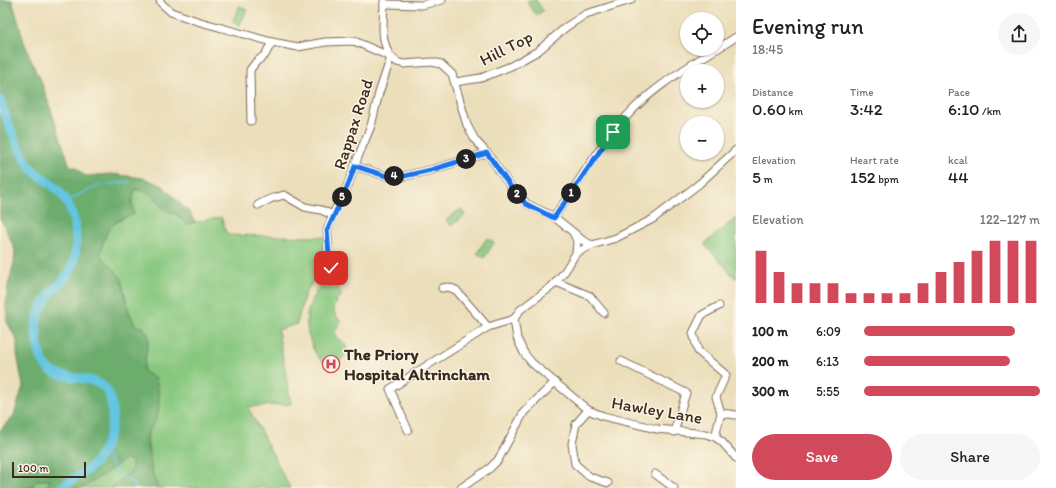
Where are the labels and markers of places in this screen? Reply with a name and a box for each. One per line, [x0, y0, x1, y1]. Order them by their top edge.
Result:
pin [596, 115, 630, 149]
pin: 3 [456, 149, 476, 169]
pin: 4 [384, 166, 404, 186]
pin: 1 [561, 183, 581, 203]
pin: 2 [507, 184, 527, 204]
pin: 5 [332, 187, 352, 207]
pin [314, 251, 348, 285]
place label: The Priory Hospital Altrincham [343, 344, 490, 385]
hospital icon: The Priory Hospital Altrincham [321, 354, 341, 374]

